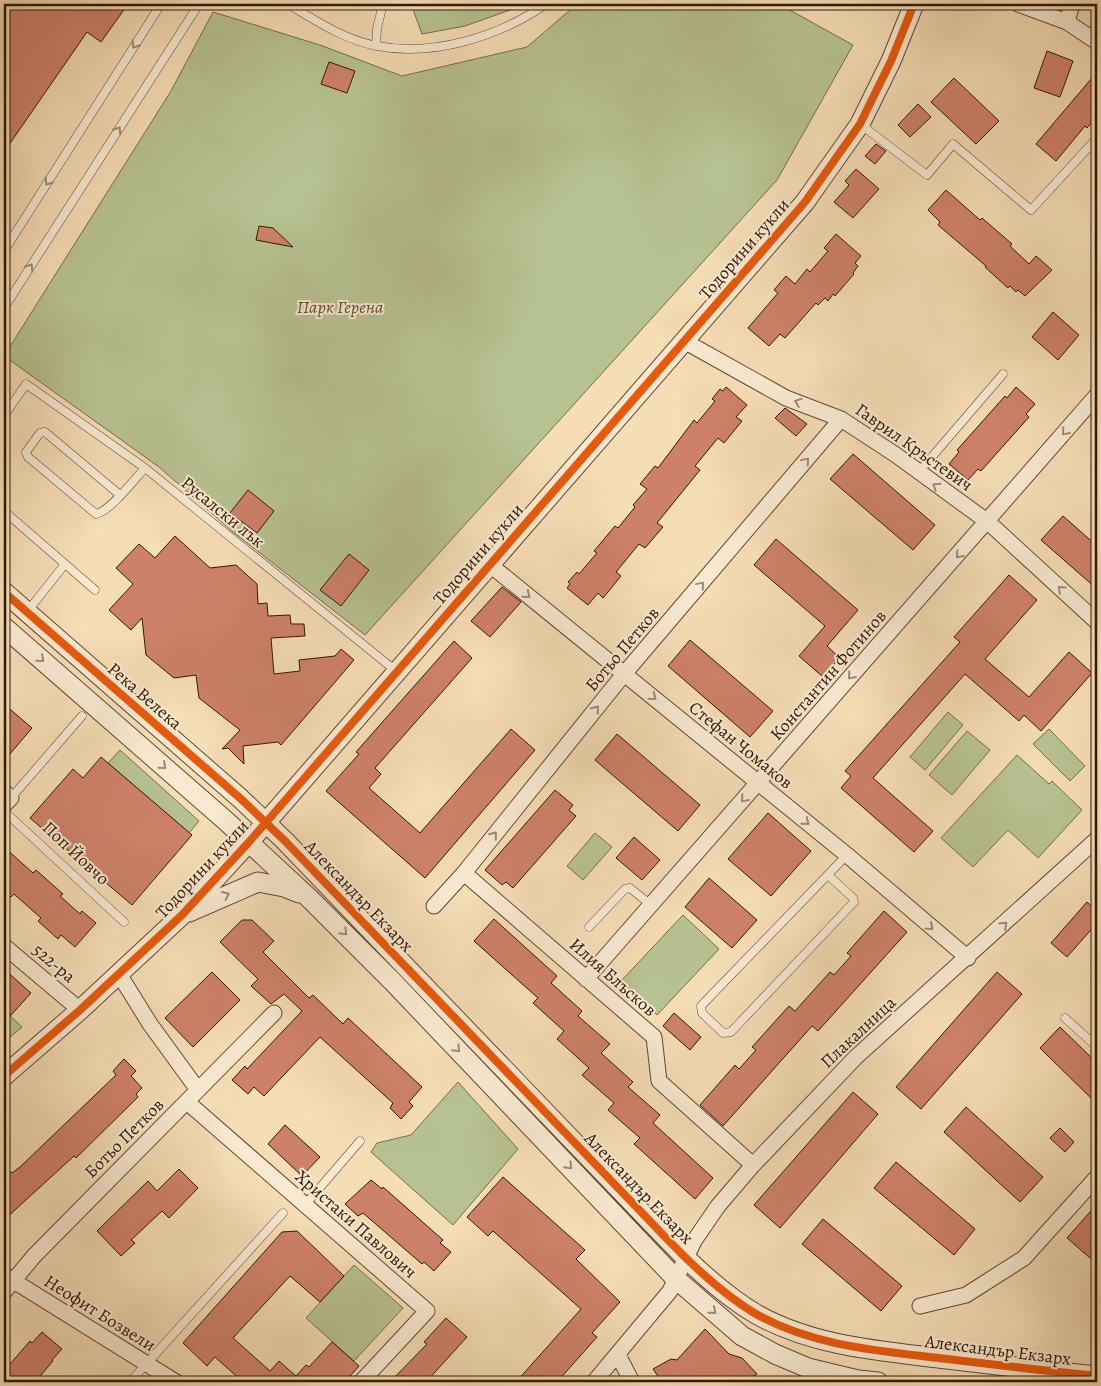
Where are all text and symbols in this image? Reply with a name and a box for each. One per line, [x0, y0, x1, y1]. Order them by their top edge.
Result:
one-way arrow [132, 39, 141, 48]
one-way arrow [111, 127, 121, 136]
one-way arrow [44, 176, 54, 185]
street label: Тодорини кукли [693, 193, 795, 305]
one-way arrow [24, 263, 33, 273]
park label: Парк Герена [297, 295, 383, 319]
one-way arrow [794, 398, 803, 408]
street label: Гаврил Кръстевич [850, 398, 978, 496]
one-way arrow [1062, 426, 1071, 435]
one-way arrow [800, 457, 809, 466]
street label: Русалски лък [176, 471, 270, 553]
one-way arrow [932, 483, 942, 492]
street label: Тодорини кукли [427, 498, 529, 610]
one-way arrow [956, 549, 965, 558]
one-way arrow [695, 581, 704, 590]
one-way arrow [1058, 586, 1067, 595]
one-way arrow [521, 589, 530, 598]
street label: Ботьо Петков [579, 602, 665, 696]
street label: Константин Фотинов [764, 604, 892, 746]
one-way arrow [35, 653, 44, 662]
street label: Река Велека [103, 657, 188, 735]
one-way arrow [848, 671, 857, 680]
one-way arrow [647, 692, 656, 700]
street label: Стефан Чомаков [684, 696, 798, 794]
one-way arrow [591, 706, 599, 715]
one-way arrow [157, 761, 166, 770]
one-way arrow [741, 793, 750, 802]
street label: Тодорини кукли [150, 814, 254, 924]
street label: Поп Йовчо [37, 816, 115, 890]
one-way arrow [801, 816, 810, 825]
one-way arrow [489, 832, 498, 841]
street label: Александър Екзарх [299, 834, 419, 957]
one-way arrow [221, 890, 230, 901]
one-way arrow [925, 921, 934, 930]
one-way arrow [998, 922, 1007, 931]
one-way arrow [338, 926, 347, 935]
street label: Илия Блъсков [564, 932, 662, 1022]
street label: 522-ра [27, 938, 81, 989]
street label: Плакалница [815, 990, 902, 1073]
one-way arrow [451, 1043, 460, 1052]
street label: Ботьо Петков [79, 1093, 169, 1183]
street label: Александър Екзарх [579, 1126, 699, 1249]
one-way arrow [563, 1161, 572, 1170]
street label: Христаки Павлович [290, 1164, 422, 1284]
street label: Неофит Бозвели [40, 1269, 160, 1357]
one-way arrow [707, 1305, 716, 1313]
street label: Александър Екзарх [923, 1329, 1073, 1371]

